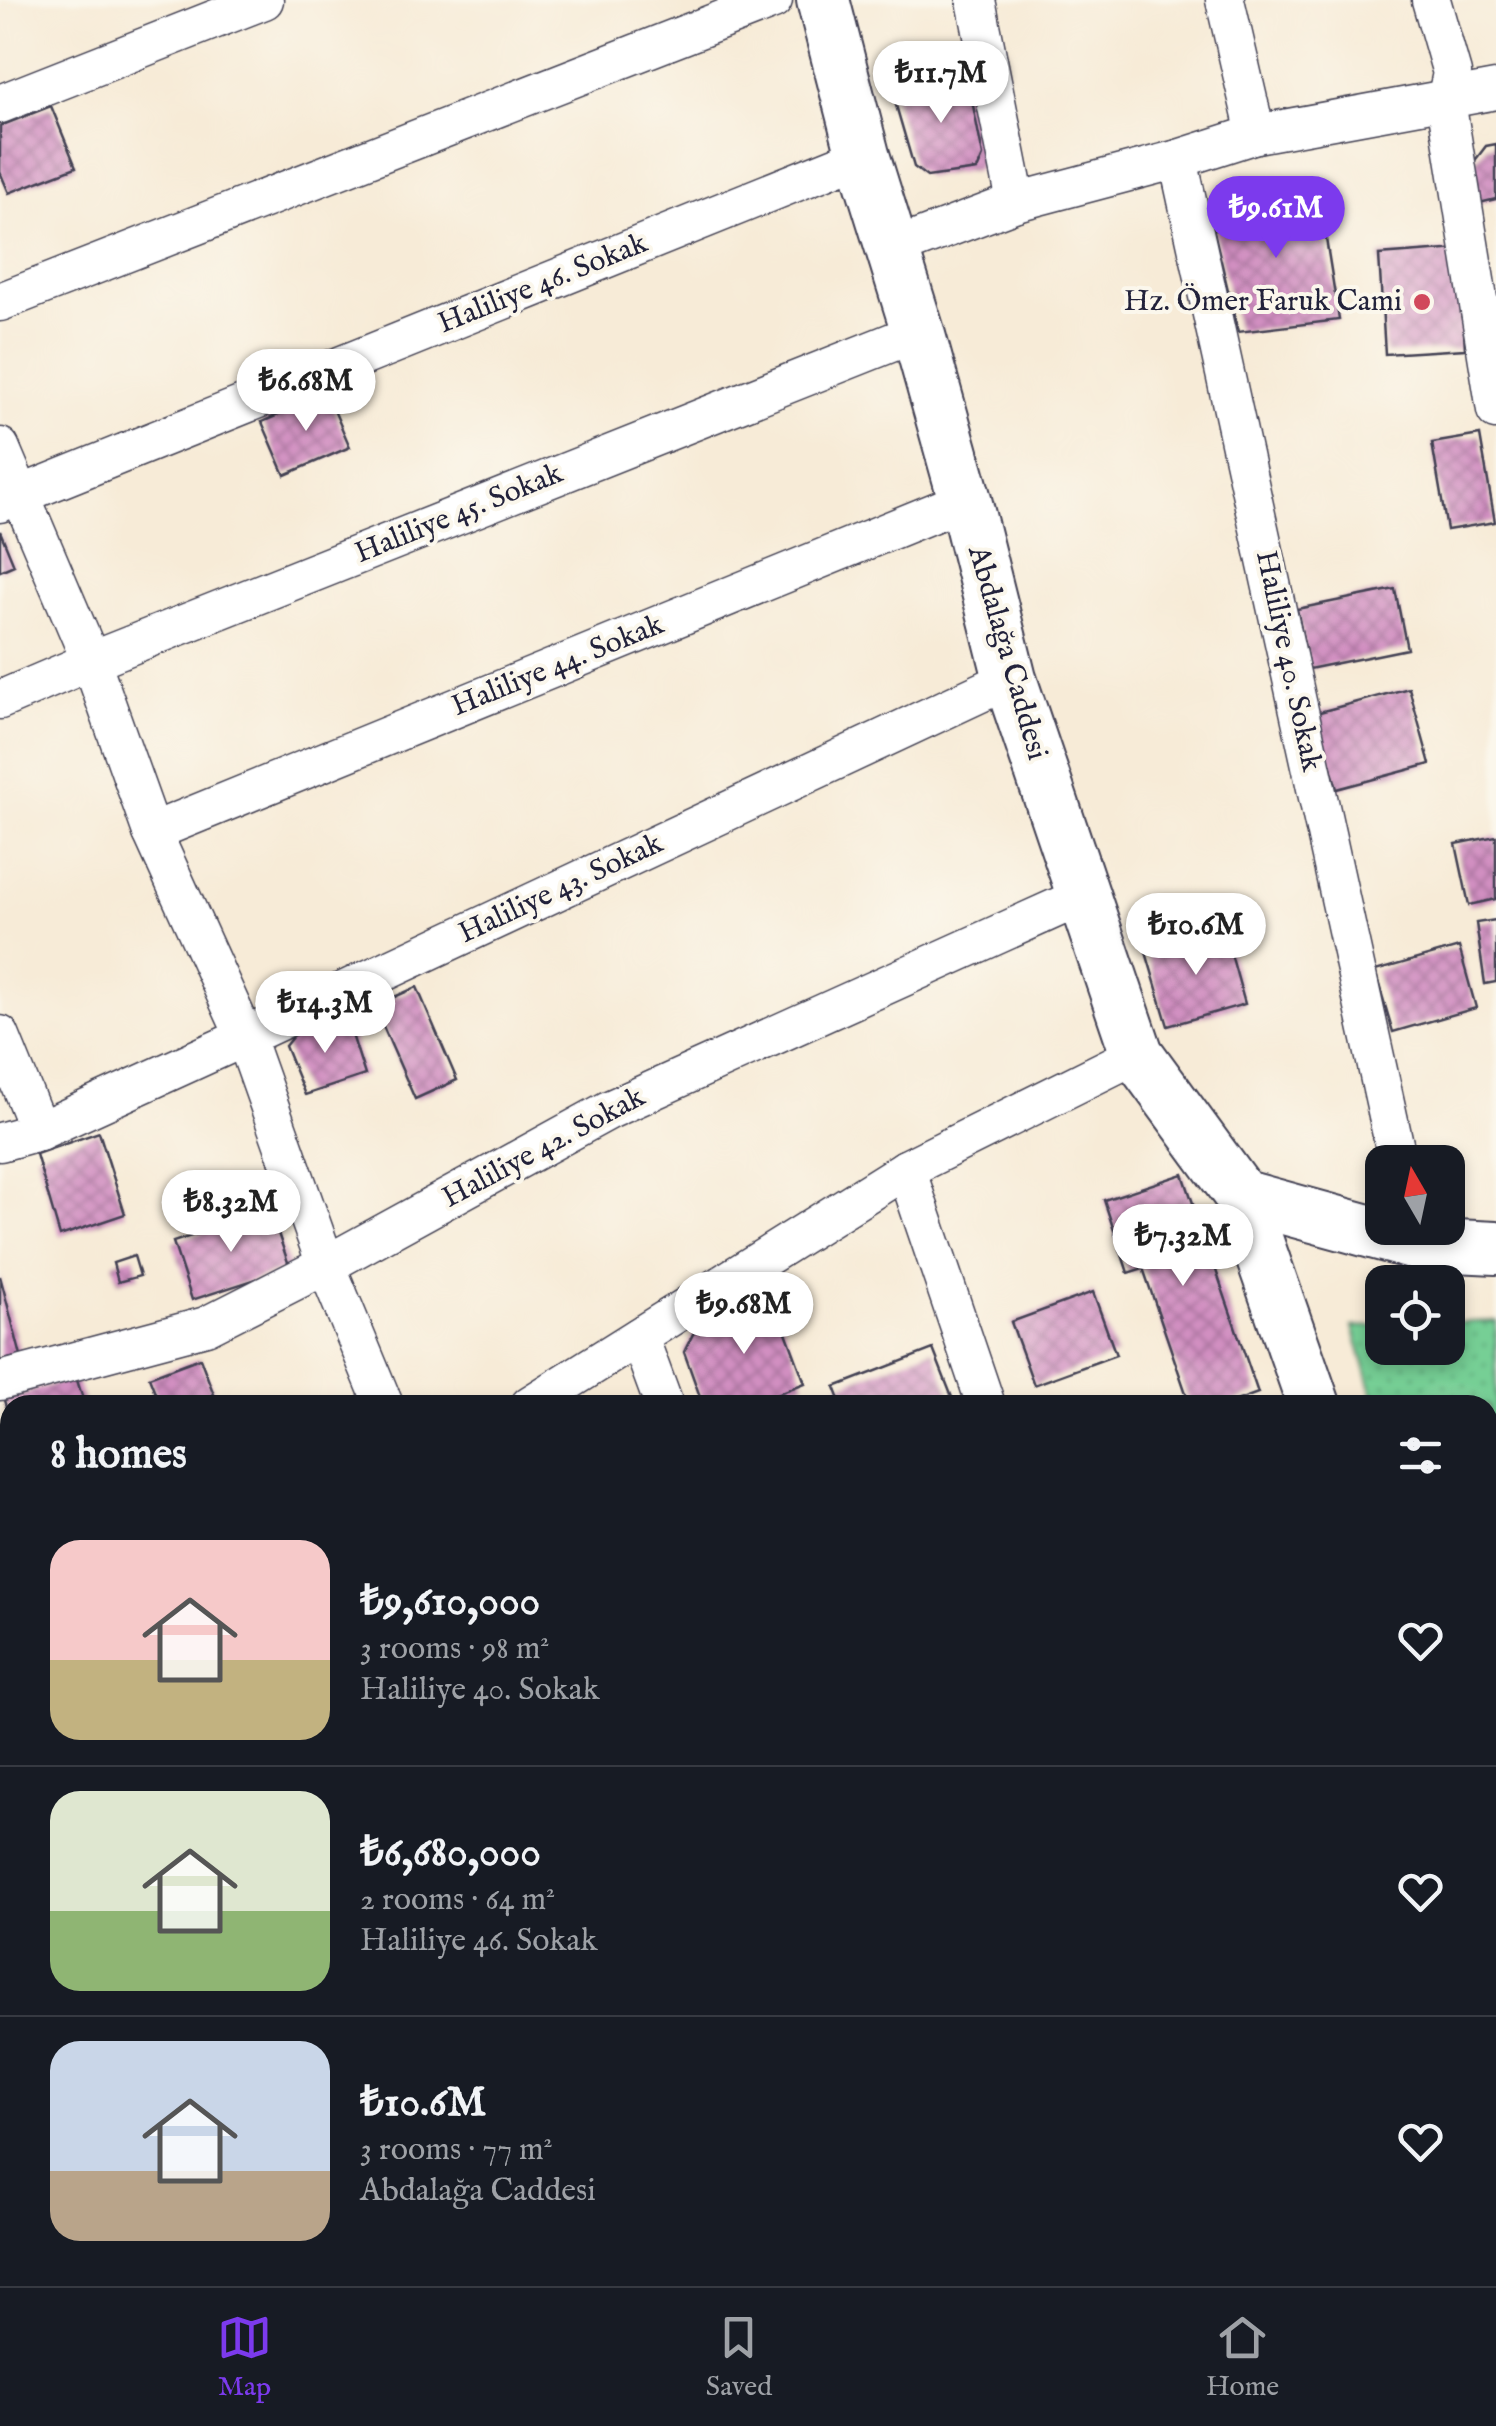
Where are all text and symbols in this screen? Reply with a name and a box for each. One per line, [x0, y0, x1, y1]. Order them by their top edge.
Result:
pin: ₺11.7M [860, 41, 1022, 126]
text: ₺11.7M [895, 53, 987, 94]
pin: ₺9.61M [1195, 176, 1357, 261]
text: ₺9.61M [1229, 188, 1323, 229]
street label: Haliliye 46. Sokak [433, 224, 654, 343]
place label: Hz. Ömer Faruk Cami [1124, 283, 1402, 321]
marker: Hz. Ömer Faruk Cami [1411, 291, 1433, 313]
pin: ₺6.68M [225, 349, 387, 434]
text: ₺6.68M [259, 361, 353, 402]
street label: Haliliye 45. Sokak [350, 455, 569, 573]
street label: Abdalağa Caddesi [958, 541, 1056, 764]
street label: Haliliye 40. Sokak [1246, 547, 1330, 776]
street label: Haliliye 44. Sokak [446, 606, 670, 726]
street label: Haliliye 43. Sokak [453, 825, 670, 953]
pin: ₺10.6M [1115, 893, 1277, 978]
text: ₺10.6M [1148, 905, 1244, 946]
pin: ₺14.3M [244, 971, 406, 1056]
text: ₺14.3M [277, 983, 373, 1024]
street label: Haliliye 42. Sokak [436, 1078, 653, 1217]
north arrow [1365, 1145, 1465, 1245]
map controls [1365, 1145, 1465, 1365]
pin: ₺8.32M [150, 1170, 312, 1255]
text: ₺8.32M [184, 1182, 278, 1223]
pin: ₺7.32M [1102, 1204, 1264, 1289]
text: ₺7.32M [1134, 1216, 1232, 1257]
button: locate [1365, 1265, 1465, 1365]
pin: ₺9.68M [663, 1272, 825, 1357]
text: ₺9.68M [696, 1284, 792, 1325]
icon: filters [1393, 1428, 1448, 1483]
text: 8 homes [50, 1429, 187, 1482]
text: ₺9,610,000 [360, 1576, 540, 1629]
icon: home [130, 1580, 250, 1700]
icon: heart [1393, 1613, 1448, 1668]
text: 3 rooms · 98 m² [360, 1629, 549, 1670]
text: Haliliye 40. Sokak [360, 1670, 600, 1711]
text: ₺6,680,000 [360, 1827, 541, 1880]
icon: home [130, 1831, 250, 1951]
icon: heart [1393, 1864, 1448, 1919]
text: 2 rooms · 64 m² [360, 1880, 555, 1921]
text: Haliliye 46. Sokak [360, 1921, 598, 1962]
text: ₺10.6M [360, 2077, 486, 2130]
icon: home [130, 2081, 250, 2201]
icon: heart [1393, 2114, 1448, 2169]
text: 3 rooms · 77 m² [360, 2130, 553, 2171]
text: Abdalağa Caddesi [360, 2171, 596, 2212]
tab: Map [217, 2310, 272, 2405]
tab: Saved [706, 2310, 772, 2405]
tab: Home [1206, 2310, 1279, 2405]

